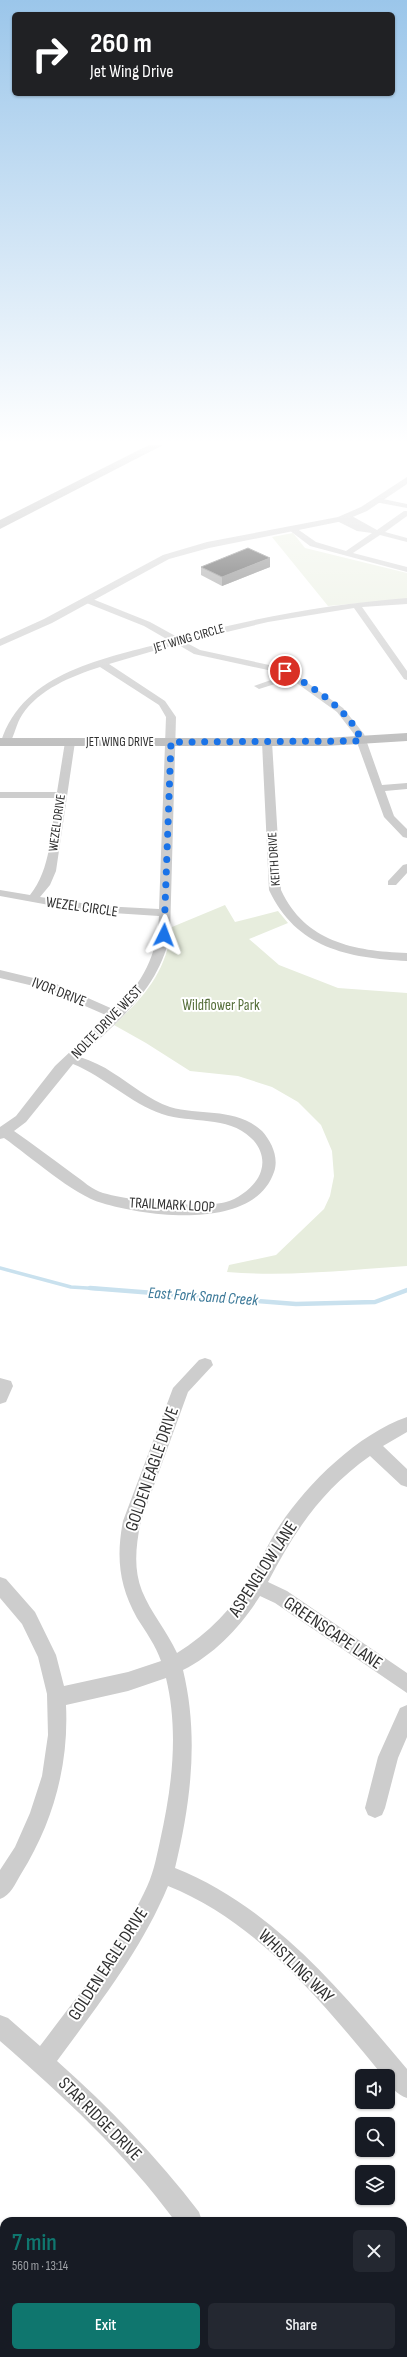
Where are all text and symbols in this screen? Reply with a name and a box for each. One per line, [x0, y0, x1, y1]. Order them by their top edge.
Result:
text: 260 m [90, 27, 152, 60]
icon: right [24, 28, 76, 80]
text: Jet Wing Drive [90, 61, 173, 82]
street label: JET WING CIRCLE [151, 620, 226, 656]
pin [268, 654, 302, 688]
icon: arrive [274, 660, 296, 682]
street label: JET WING DRIVE [85, 734, 154, 750]
street label: WEZEL DRIVE [45, 793, 69, 853]
street label: KEITH DRIVE [264, 832, 284, 886]
street label: WEZEL CIRCLE [45, 893, 119, 921]
position arrow [143, 914, 185, 956]
street label: IVOR DRIVE [29, 973, 89, 1011]
street label: NOLTE DRIVE WEST [67, 981, 147, 1063]
park label: Wildflower Park [182, 996, 260, 1015]
street label: TRAILMARK LOOP [129, 1193, 215, 1217]
water label: East Fork Sand Creek [147, 1284, 260, 1310]
street label: GOLDEN EAGLE DRIVE [121, 1404, 183, 1534]
street label: ASPENGLOW LANE [224, 1517, 302, 1621]
street label: GREENSCAPE LANE [280, 1592, 386, 1674]
street label: GOLDEN EAGLE DRIVE [64, 1904, 152, 2024]
street label: WHISTLING WAY [254, 1925, 338, 2007]
map controls [355, 2069, 395, 2205]
button: sound [355, 2069, 395, 2109]
street label: STAR RIDGE DRIVE [54, 2073, 146, 2165]
button: search [355, 2117, 395, 2157]
button: layers [355, 2165, 395, 2205]
text: 7 min [12, 2228, 57, 2257]
button: close [353, 2230, 395, 2272]
text: 560 m · 13:14 [12, 2258, 68, 2274]
button: Exit [12, 2303, 200, 2349]
button: Share [208, 2303, 395, 2349]

